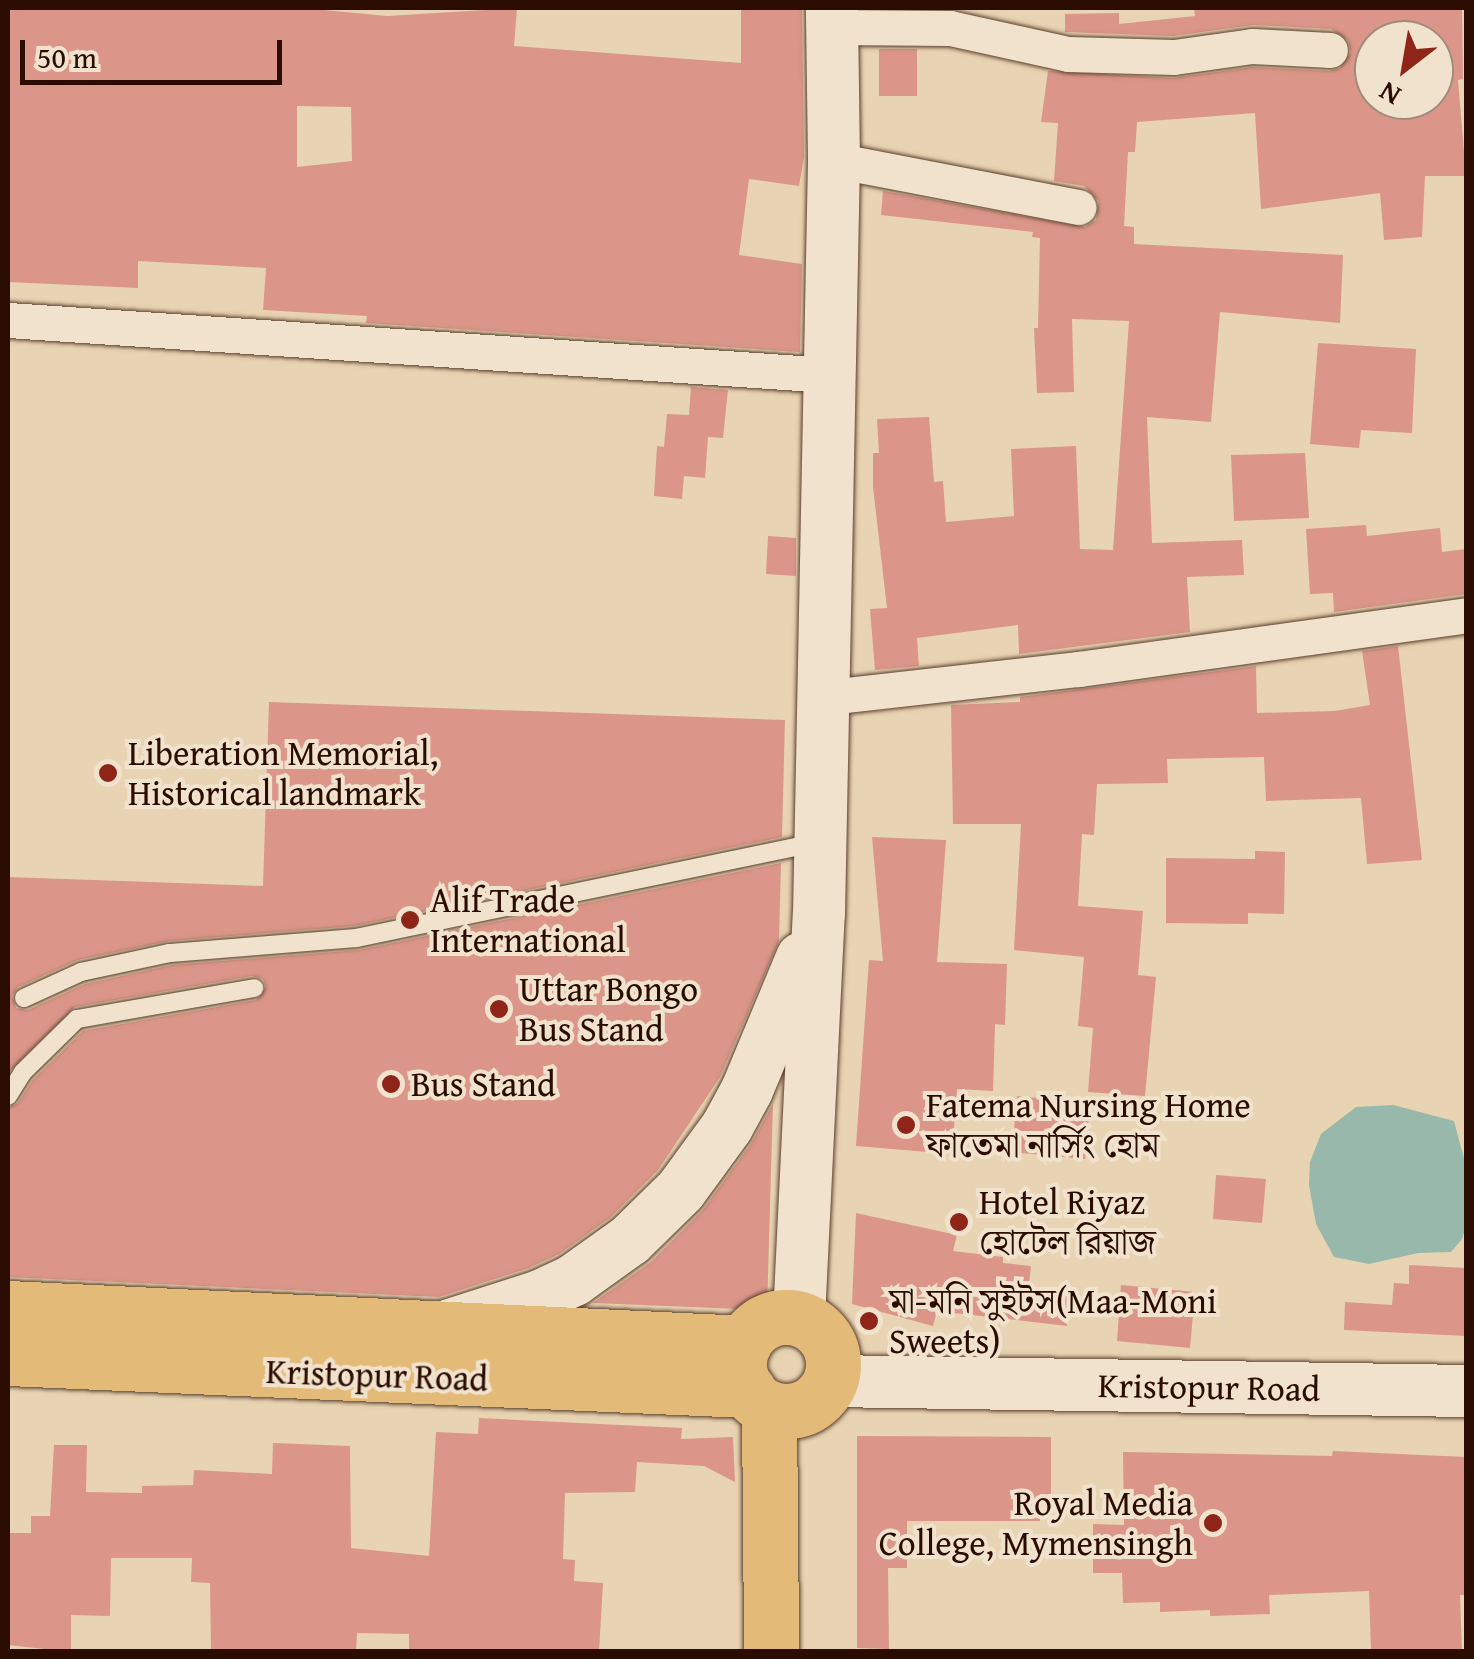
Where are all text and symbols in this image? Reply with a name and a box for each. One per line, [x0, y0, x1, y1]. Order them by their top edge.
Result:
scale bar [25, 20, 288, 82]
north arrow [1354, 20, 1454, 120]
text: 50 m [37, 35, 97, 79]
text: N [1371, 72, 1408, 117]
place label: Liberation Memorial, Historical landmark [128, 732, 438, 814]
marker: Liberation Memorial, Historical landmark [97, 762, 119, 784]
place label: Alif Trade International [430, 879, 626, 961]
marker: Alif Trade International [399, 909, 421, 931]
place label: Uttar Bongo Bus Stand [519, 968, 698, 1050]
marker: Uttar Bongo Bus Stand [488, 998, 510, 1020]
place label: Bus Stand [411, 1063, 556, 1105]
marker: Bus Stand [380, 1073, 402, 1095]
place label: Fatema Nursing Home ফাতেমা নার্সিং হোম [926, 1084, 1251, 1166]
marker: Fatema Nursing Home ফাতেমা নার্সিং হোম [895, 1114, 917, 1136]
place label: Hotel Riyaz হোটেল রিয়াজ [979, 1181, 1156, 1263]
marker: Hotel Riyaz হোটেল রিয়াজ [948, 1211, 970, 1233]
place label: মা-মনি সুইটস(Maa-Moni Sweets) [889, 1280, 1217, 1362]
marker: মা-মনি সুইটস(Maa-Moni Sweets) [858, 1310, 880, 1332]
street label: Kristopur Road [265, 1350, 489, 1400]
street label: Kristopur Road [1098, 1364, 1320, 1410]
place label: Royal Media College, Mymensingh [879, 1482, 1193, 1564]
marker: Royal Media College, Mymensingh [1202, 1512, 1224, 1534]

